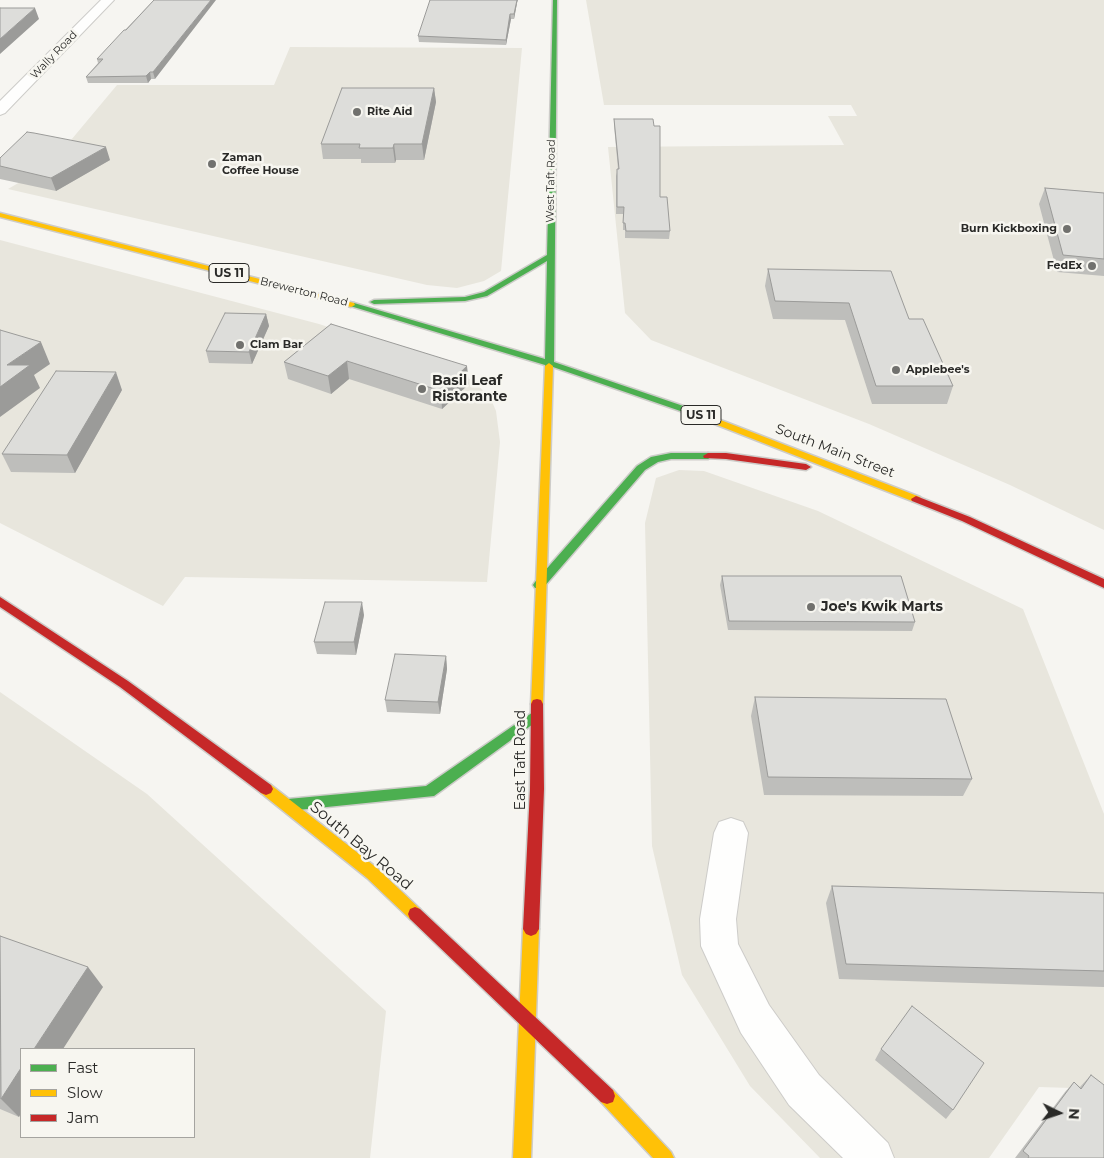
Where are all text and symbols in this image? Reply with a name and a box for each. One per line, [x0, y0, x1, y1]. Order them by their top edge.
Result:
street label: Wally Road [28, 28, 80, 82]
place label: Rite Aid [367, 105, 412, 119]
marker: Rite Aid [351, 106, 363, 118]
street label: West Taft Road [544, 139, 558, 223]
place label: Zaman Coffee House [222, 151, 299, 177]
marker: Zaman Coffee House [206, 158, 218, 170]
place label: Burn Kickboxing [961, 222, 1057, 236]
marker: Burn Kickboxing [1061, 223, 1073, 235]
place label: FedEx [1047, 259, 1082, 273]
marker: FedEx [1086, 260, 1098, 272]
road number: US 11 [209, 264, 249, 282]
street label: Brewerton Road [259, 275, 349, 309]
place label: Clam Bar [250, 338, 303, 352]
marker: Clam Bar [234, 339, 246, 351]
place label: Applebee's [906, 363, 970, 377]
marker: Applebee's [890, 364, 902, 376]
place label: Basil Leaf Ristorante [432, 373, 507, 406]
marker: Basil Leaf Ristorante [416, 383, 428, 395]
road number: US 11 [681, 406, 721, 424]
street label: South Main Street [773, 420, 897, 482]
place label: Joe's Kwik Marts [821, 599, 943, 615]
marker: Joe's Kwik Marts [805, 601, 817, 613]
street label: East Taft Road [513, 710, 529, 810]
street label: South Bay Road [306, 798, 416, 894]
legend [20, 1048, 195, 1138]
text: Fast [67, 1058, 98, 1077]
text: Slow [67, 1083, 103, 1102]
north arrow [1034, 1088, 1084, 1138]
text: Jam [67, 1108, 99, 1127]
text: N [1065, 1108, 1083, 1120]

